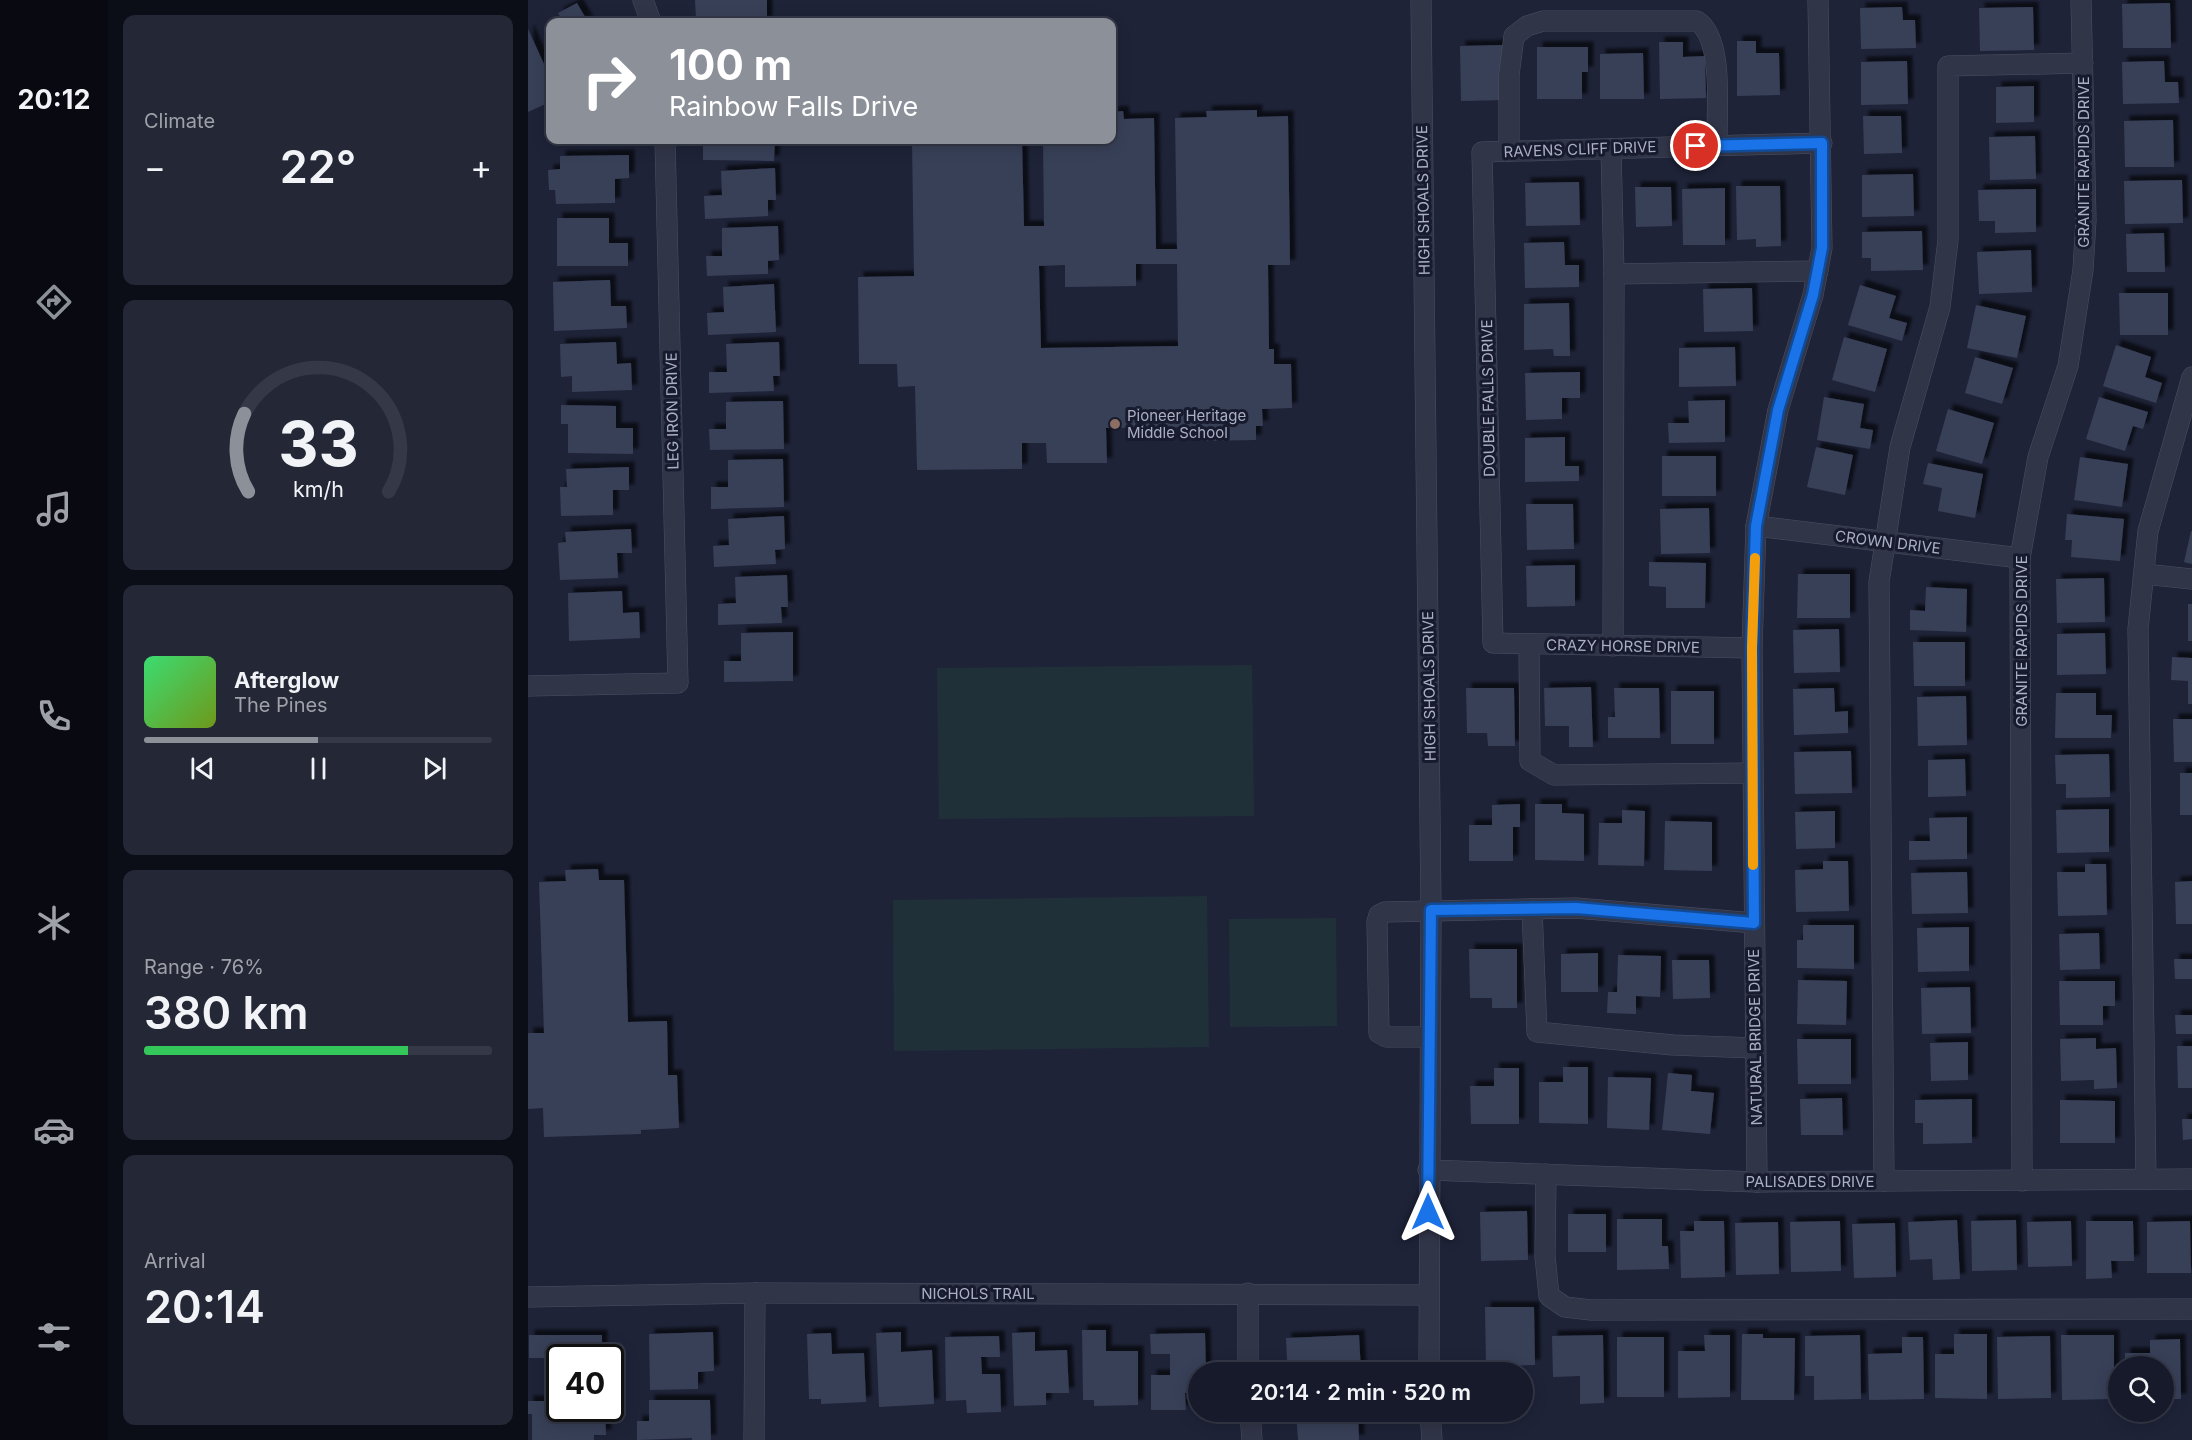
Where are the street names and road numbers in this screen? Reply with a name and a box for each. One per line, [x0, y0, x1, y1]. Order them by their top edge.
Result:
street label: GRANITE RAPIDS DRIVE [2074, 76, 2093, 248]
street label: HIGH SHOALS DRIVE [1412, 125, 1434, 275]
street label: RAVENS CLIFF DRIVE [1503, 137, 1657, 161]
street label: DOUBLE FALLS DRIVE [1477, 319, 1499, 477]
street label: LEG IRON DRIVE [661, 352, 683, 470]
street label: CROWN DRIVE [1834, 526, 1942, 558]
street label: GRANITE RAPIDS DRIVE [2012, 555, 2031, 727]
street label: HIGH SHOALS DRIVE [1418, 611, 1440, 761]
street label: CRAZY HORSE DRIVE [1546, 635, 1700, 657]
street label: NATURAL BRIDGE DRIVE [1744, 949, 1766, 1125]
street label: PALISADES DRIVE [1746, 1172, 1874, 1191]
street label: NICHOLS TRAIL [921, 1284, 1035, 1303]

